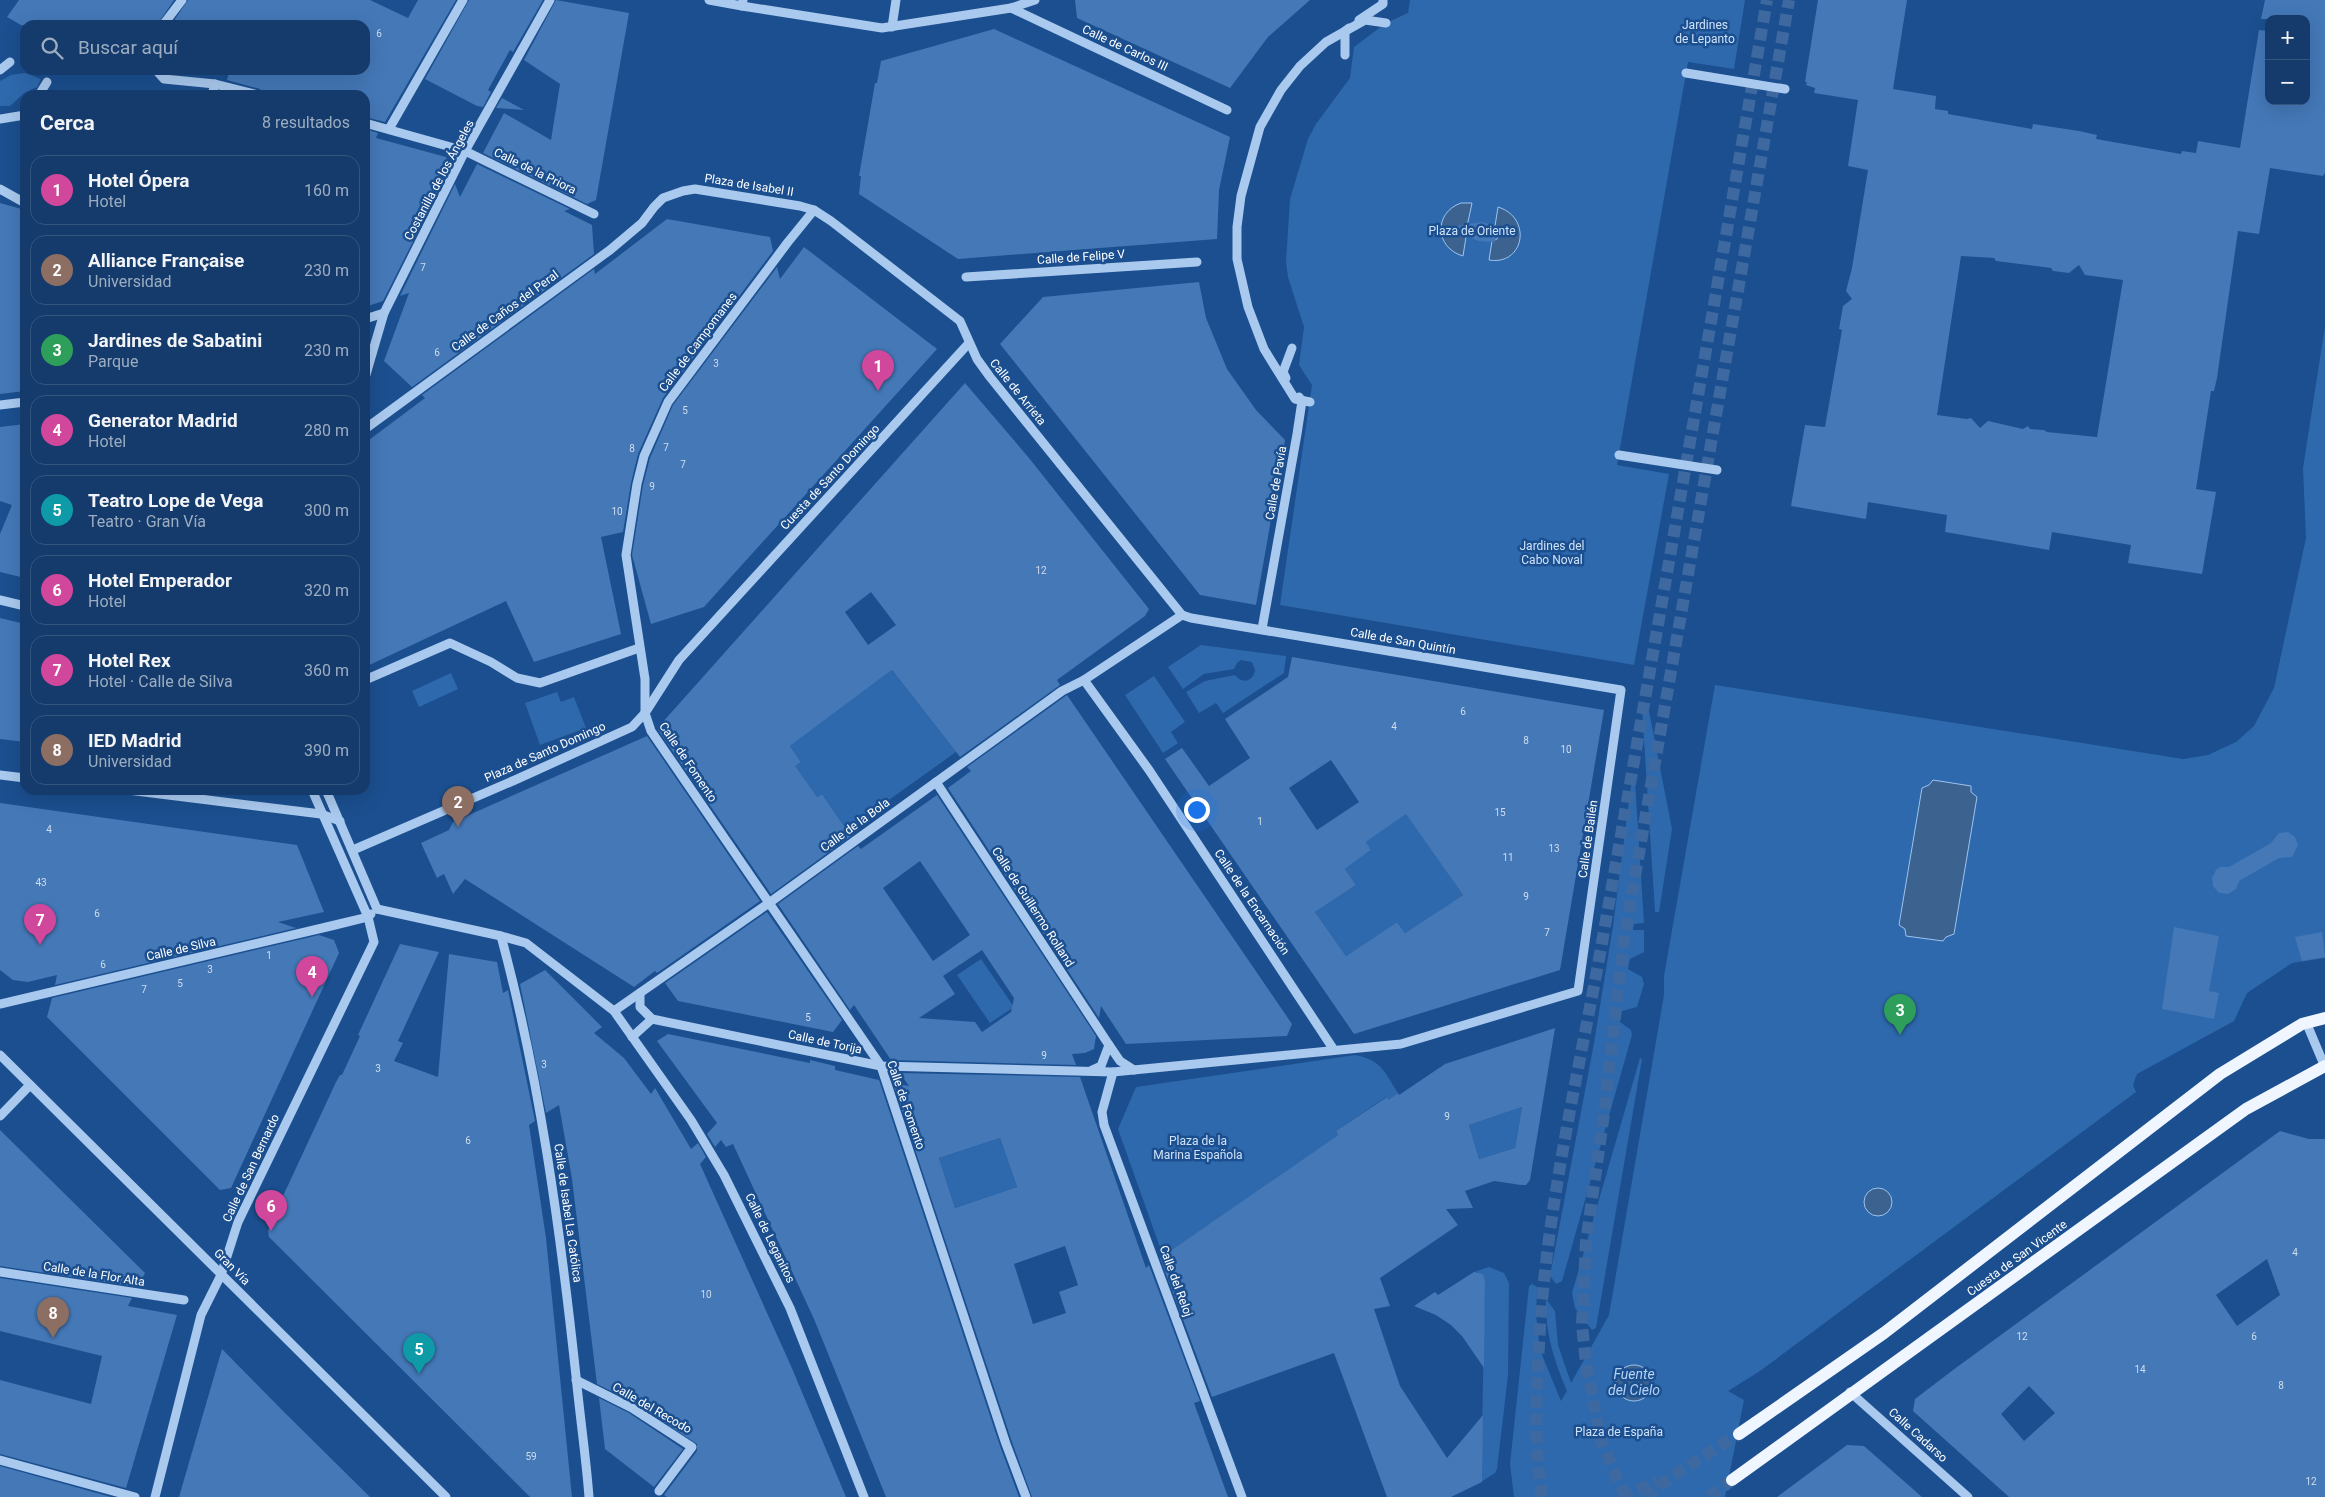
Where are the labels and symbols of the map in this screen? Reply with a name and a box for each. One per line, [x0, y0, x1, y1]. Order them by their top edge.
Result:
park label: Jardines de Lepanto [1675, 18, 1735, 46]
street label: Calle de Carlos III [1080, 22, 1170, 74]
house number: 6 [376, 28, 382, 39]
street label: Costanilla de los Ángeles [400, 117, 477, 243]
street label: Calle de la Priora [492, 145, 578, 197]
street label: Plaza de Isabel II [703, 171, 795, 199]
park label: Plaza de Oriente [1428, 224, 1516, 238]
street label: Calle de Felipe V [1037, 247, 1126, 267]
house number: 7 [420, 262, 426, 273]
street label: Calle de Caños del Peral [449, 267, 561, 355]
street label: Calle de Campomanes [656, 290, 740, 394]
house number: 6 [434, 347, 440, 358]
pin: 1 [862, 350, 894, 391]
street label: Calle de Arrieta [987, 356, 1049, 428]
house number: 3 [713, 358, 719, 369]
house number: 5 [682, 405, 688, 416]
street label: Cuesta de Santo Domingo [778, 421, 883, 533]
house number: 7 [663, 442, 669, 453]
house number: 8 [629, 443, 635, 454]
street label: Calle de Pavía [1263, 445, 1289, 521]
house number: 7 [680, 459, 686, 470]
house number: 9 [649, 481, 655, 492]
house number: 10 [611, 506, 623, 517]
park label: Jardines del Cabo Noval [1520, 539, 1585, 567]
house number: 12 [1035, 565, 1047, 576]
street label: Calle de San Quintín [1349, 625, 1457, 657]
house number: 6 [1460, 706, 1466, 717]
street label: Plaza de Santo Domingo [482, 719, 608, 785]
street label: Calle de Fomento [656, 719, 720, 805]
house number: 4 [1391, 721, 1397, 732]
house number: 8 [1523, 735, 1529, 746]
house number: 10 [1560, 744, 1572, 755]
pin: 2 [442, 786, 474, 827]
street label: Calle de la Bola [818, 795, 892, 855]
your location [1184, 797, 1210, 823]
street label: Calle de Bailén [1576, 799, 1600, 879]
house number: 15 [1494, 807, 1506, 818]
house number: 1 [1257, 816, 1263, 827]
house number: 4 [46, 824, 52, 835]
house number: 13 [1548, 843, 1560, 854]
street label: Calle de Guillermo Rolland [989, 845, 1077, 969]
street label: Calle de la Encarnación [1211, 847, 1293, 957]
house number: 11 [1502, 852, 1514, 863]
house number: 43 [35, 877, 47, 888]
house number: 9 [1523, 891, 1529, 902]
pin: 7 [24, 904, 56, 945]
house number: 6 [94, 908, 100, 919]
house number: 7 [1544, 927, 1550, 938]
street label: Calle de Silva [145, 934, 217, 964]
house number: 1 [266, 950, 272, 961]
pin: 4 [296, 956, 328, 997]
house number: 6 [100, 959, 106, 970]
house number: 3 [207, 964, 213, 975]
house number: 5 [177, 978, 183, 989]
house number: 7 [141, 984, 147, 995]
pin: 3 [1884, 994, 1916, 1035]
house number: 5 [805, 1012, 811, 1023]
street label: Calle de Torija [787, 1027, 863, 1057]
house number: 9 [1041, 1050, 1047, 1061]
house number: 3 [541, 1059, 547, 1070]
street label: Calle de Fomento [884, 1059, 928, 1151]
house number: 3 [375, 1063, 381, 1074]
house number: 9 [1444, 1111, 1450, 1122]
street label: Calle de San Bernardo [220, 1112, 282, 1224]
park label: Plaza de la Marina Española [1153, 1134, 1243, 1162]
house number: 6 [465, 1135, 471, 1146]
street label: Calle de Isabel La Católica [551, 1143, 585, 1283]
pin: 6 [255, 1190, 287, 1231]
street label: Calle de Leganitos [742, 1191, 798, 1285]
street label: Cuesta de San Vicente [1964, 1217, 2070, 1299]
street label: Calle del Reloj [1157, 1243, 1195, 1319]
street label: Gran Vía [211, 1246, 253, 1288]
house number: 4 [2292, 1247, 2298, 1258]
street label: Calle de la Flor Alta [42, 1259, 146, 1289]
house number: 10 [700, 1289, 712, 1300]
pin: 8 [37, 1297, 69, 1338]
house number: 12 [2016, 1331, 2028, 1342]
house number: 6 [2251, 1331, 2257, 1342]
pin: 5 [403, 1333, 435, 1374]
house number: 14 [2134, 1364, 2146, 1375]
water label: Fuente del Cielo [1608, 1366, 1660, 1398]
street label: Calle del Recodo [610, 1380, 694, 1436]
house number: 8 [2278, 1380, 2284, 1391]
street label: Calle Cadarso [1886, 1405, 1950, 1465]
park label: Plaza de España [1575, 1425, 1663, 1439]
house number: 59 [525, 1451, 537, 1462]
house number: 12 [2305, 1476, 2317, 1487]

